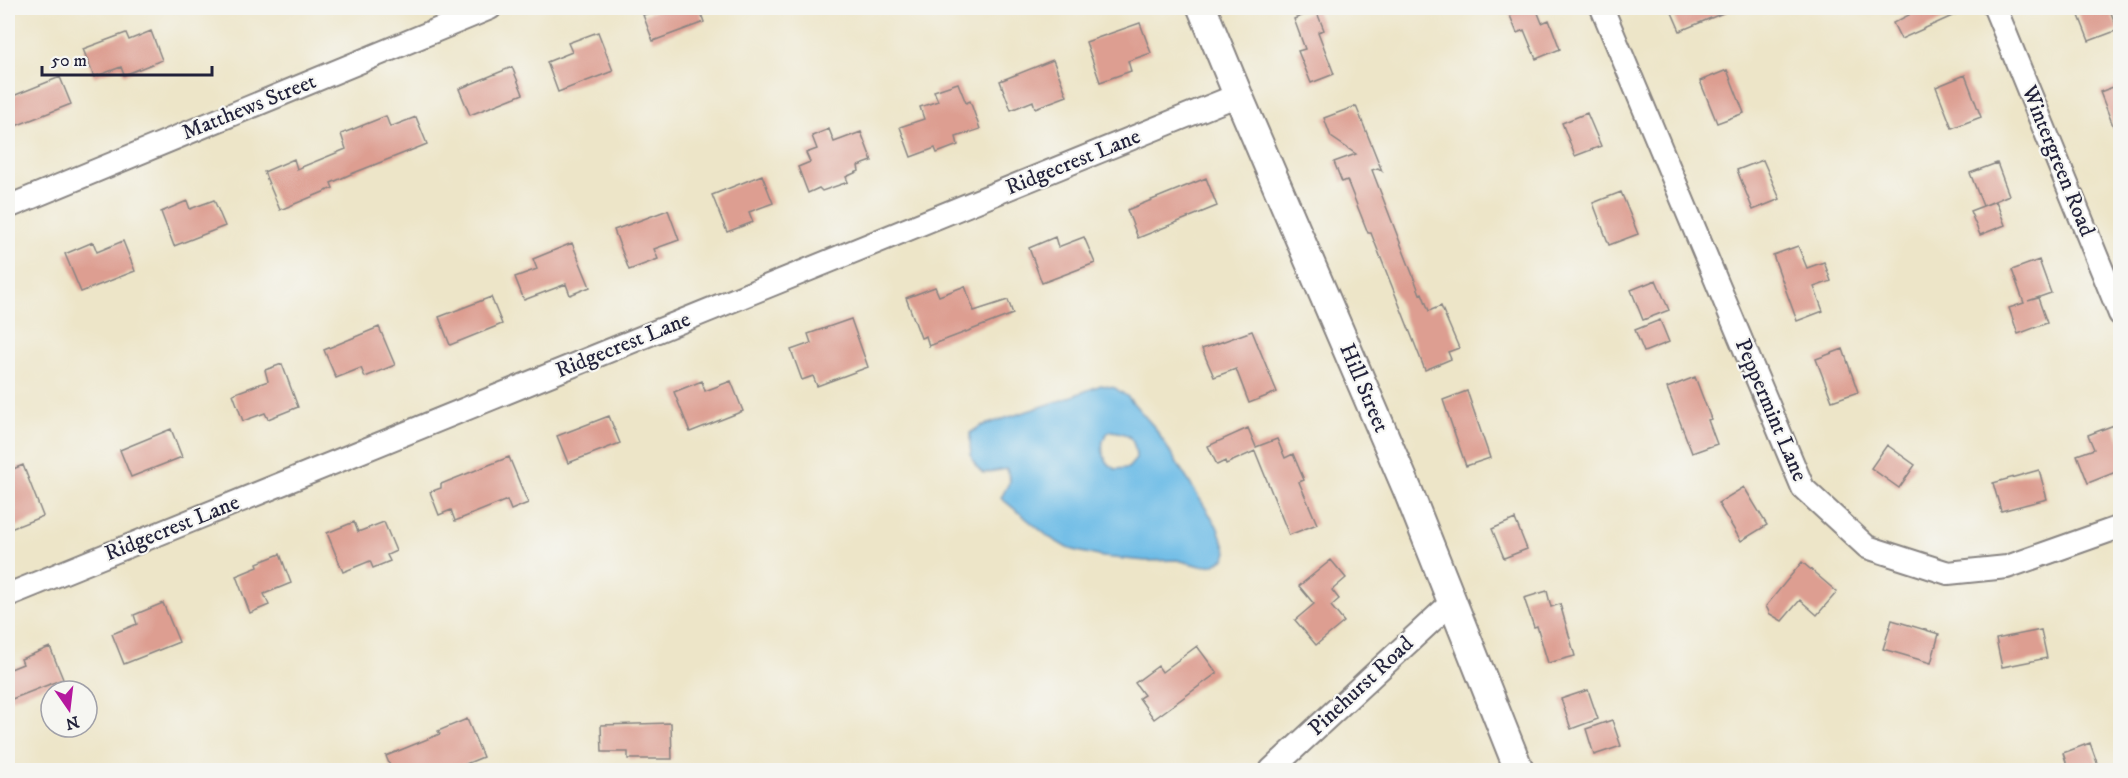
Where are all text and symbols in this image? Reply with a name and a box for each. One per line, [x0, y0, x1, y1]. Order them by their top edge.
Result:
scale bar [42, 39, 212, 77]
text: 50 m [51, 50, 87, 72]
street label: Matthews Street [178, 68, 320, 146]
street label: Wintergreen Road [2015, 81, 2101, 240]
street label: Ridgecrest Lane [1002, 123, 1144, 201]
street label: Ridgecrest Lane [552, 306, 694, 384]
street label: Peppermint Lane [1729, 335, 1813, 485]
street label: Hill Street [1333, 339, 1395, 437]
street label: Ridgecrest Lane [101, 489, 243, 567]
street label: Pinehurst Road [1303, 630, 1419, 742]
north arrow [39, 679, 99, 739]
text: N [64, 711, 81, 734]

